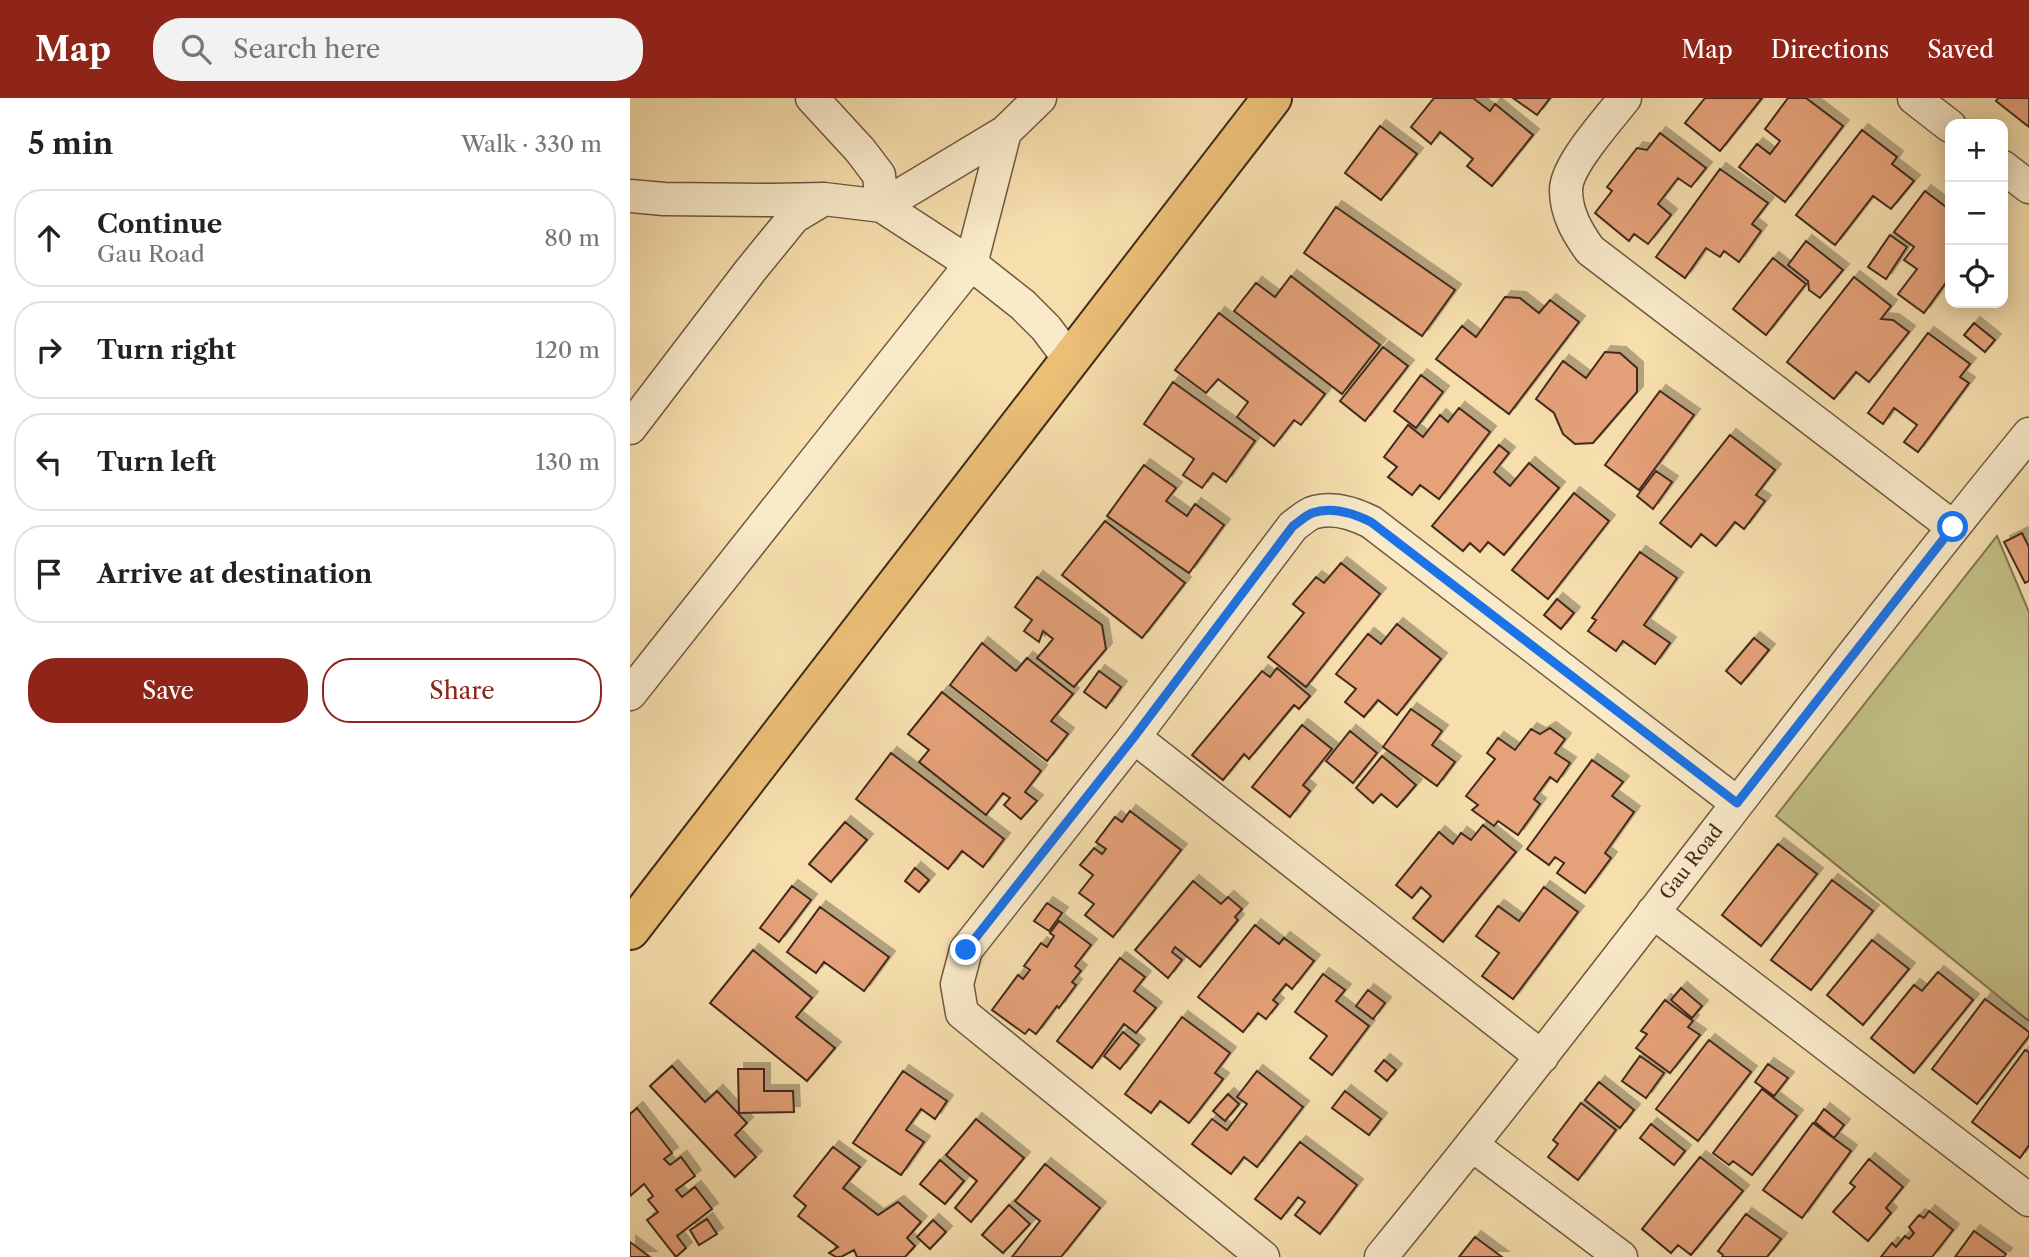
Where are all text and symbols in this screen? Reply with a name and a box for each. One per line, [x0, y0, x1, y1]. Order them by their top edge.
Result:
search box [153, 18, 643, 81]
text: Map [35, 29, 111, 70]
icon: search [177, 30, 215, 68]
text: Search here [233, 33, 380, 65]
text: Map [1681, 35, 1733, 64]
text: Directions [1771, 35, 1889, 64]
text: Saved [1927, 35, 1994, 64]
map controls [1945, 119, 2008, 308]
button: + [1945, 119, 2008, 182]
text: 5 min [28, 125, 113, 162]
text: Walk · 330 m [461, 130, 602, 158]
button: − [1945, 182, 2008, 245]
text: Continue [97, 208, 222, 240]
icon: ahead [30, 219, 68, 257]
text: 80 m [544, 224, 600, 252]
text: Gau Road [97, 240, 205, 268]
button: locate [1945, 245, 2008, 308]
icon: right [30, 331, 68, 369]
text: Turn right [97, 334, 236, 366]
text: 120 m [535, 336, 600, 364]
icon: left [30, 443, 68, 481]
text: Turn left [97, 446, 216, 478]
text: 130 m [536, 448, 600, 476]
route start [1937, 511, 1968, 542]
icon: arrive [30, 555, 68, 593]
text: Arrive at destination [97, 558, 372, 590]
button: Save [28, 658, 308, 723]
button: Share [322, 658, 602, 723]
street label: Gau Road [1655, 819, 1728, 904]
route end [950, 934, 981, 965]

